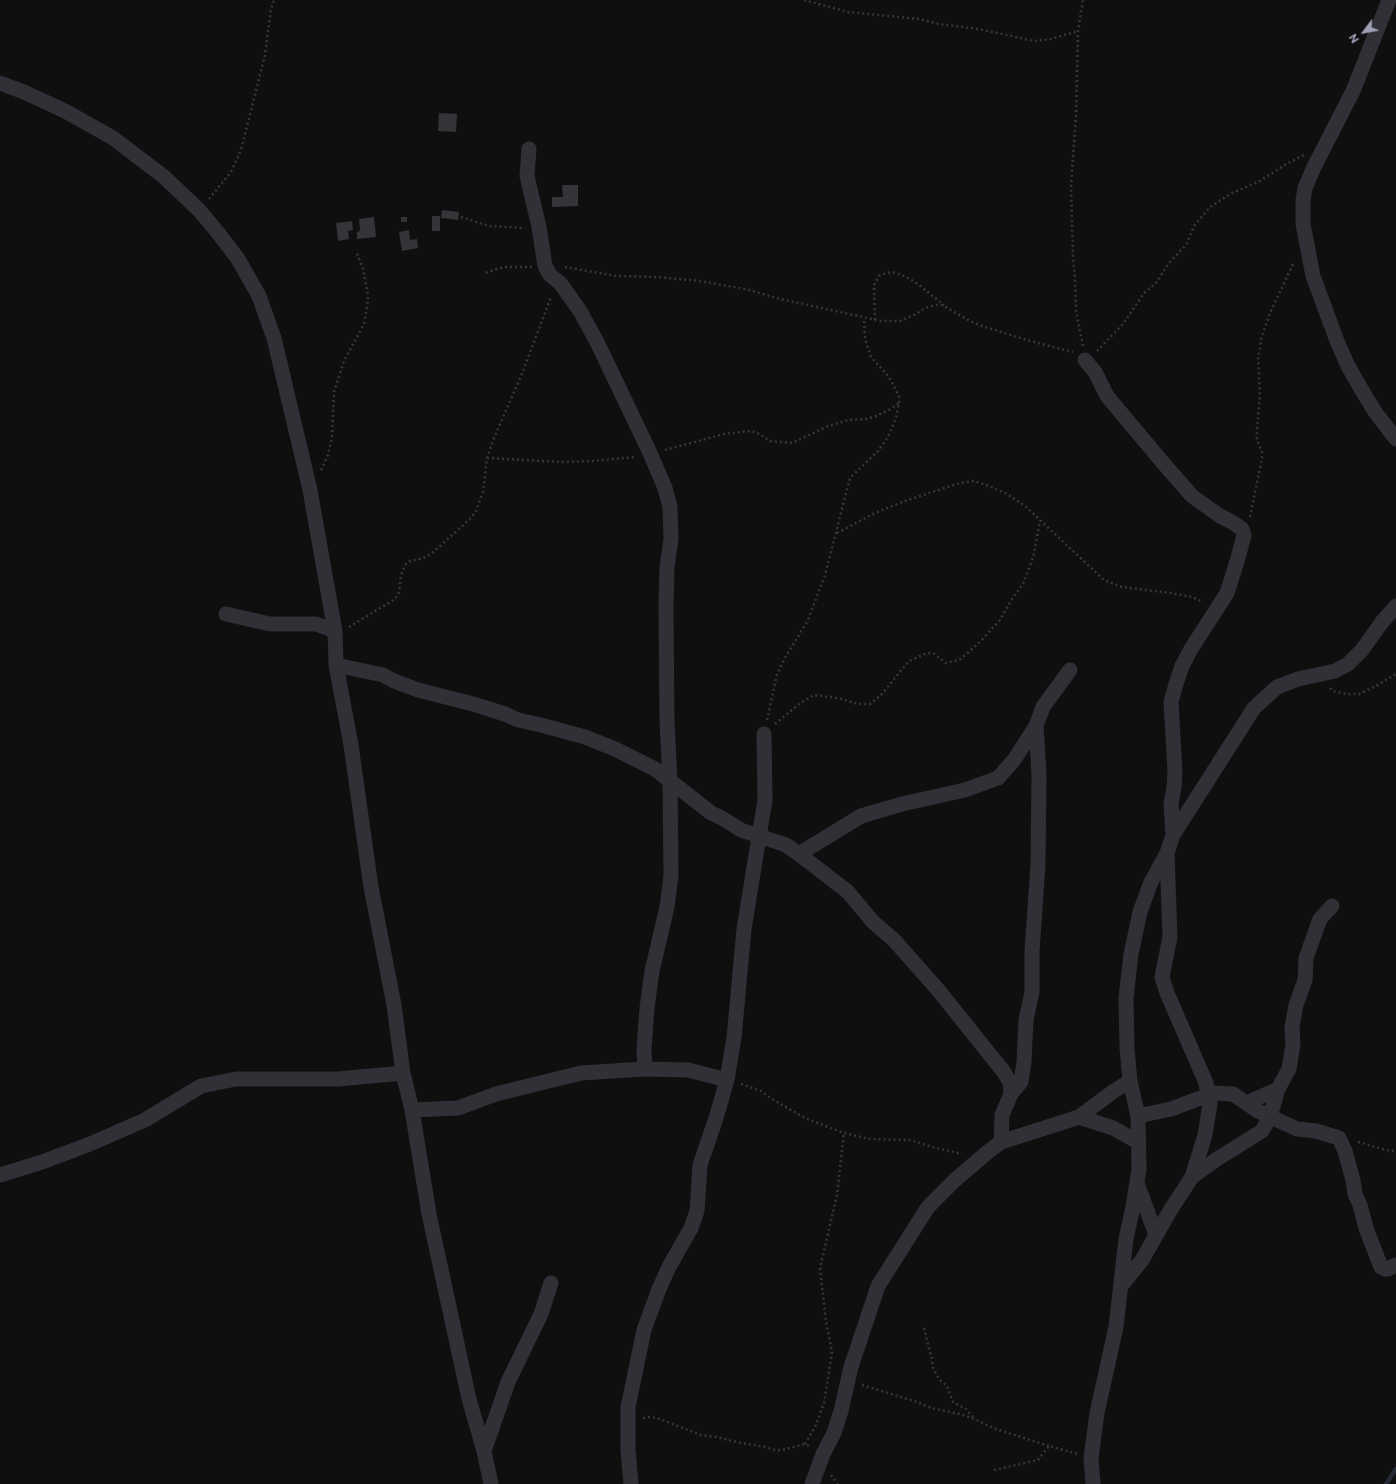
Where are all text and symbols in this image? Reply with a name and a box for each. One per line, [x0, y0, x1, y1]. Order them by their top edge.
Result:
north arrow [1344, 12, 1384, 52]
text: N [1346, 32, 1361, 46]

